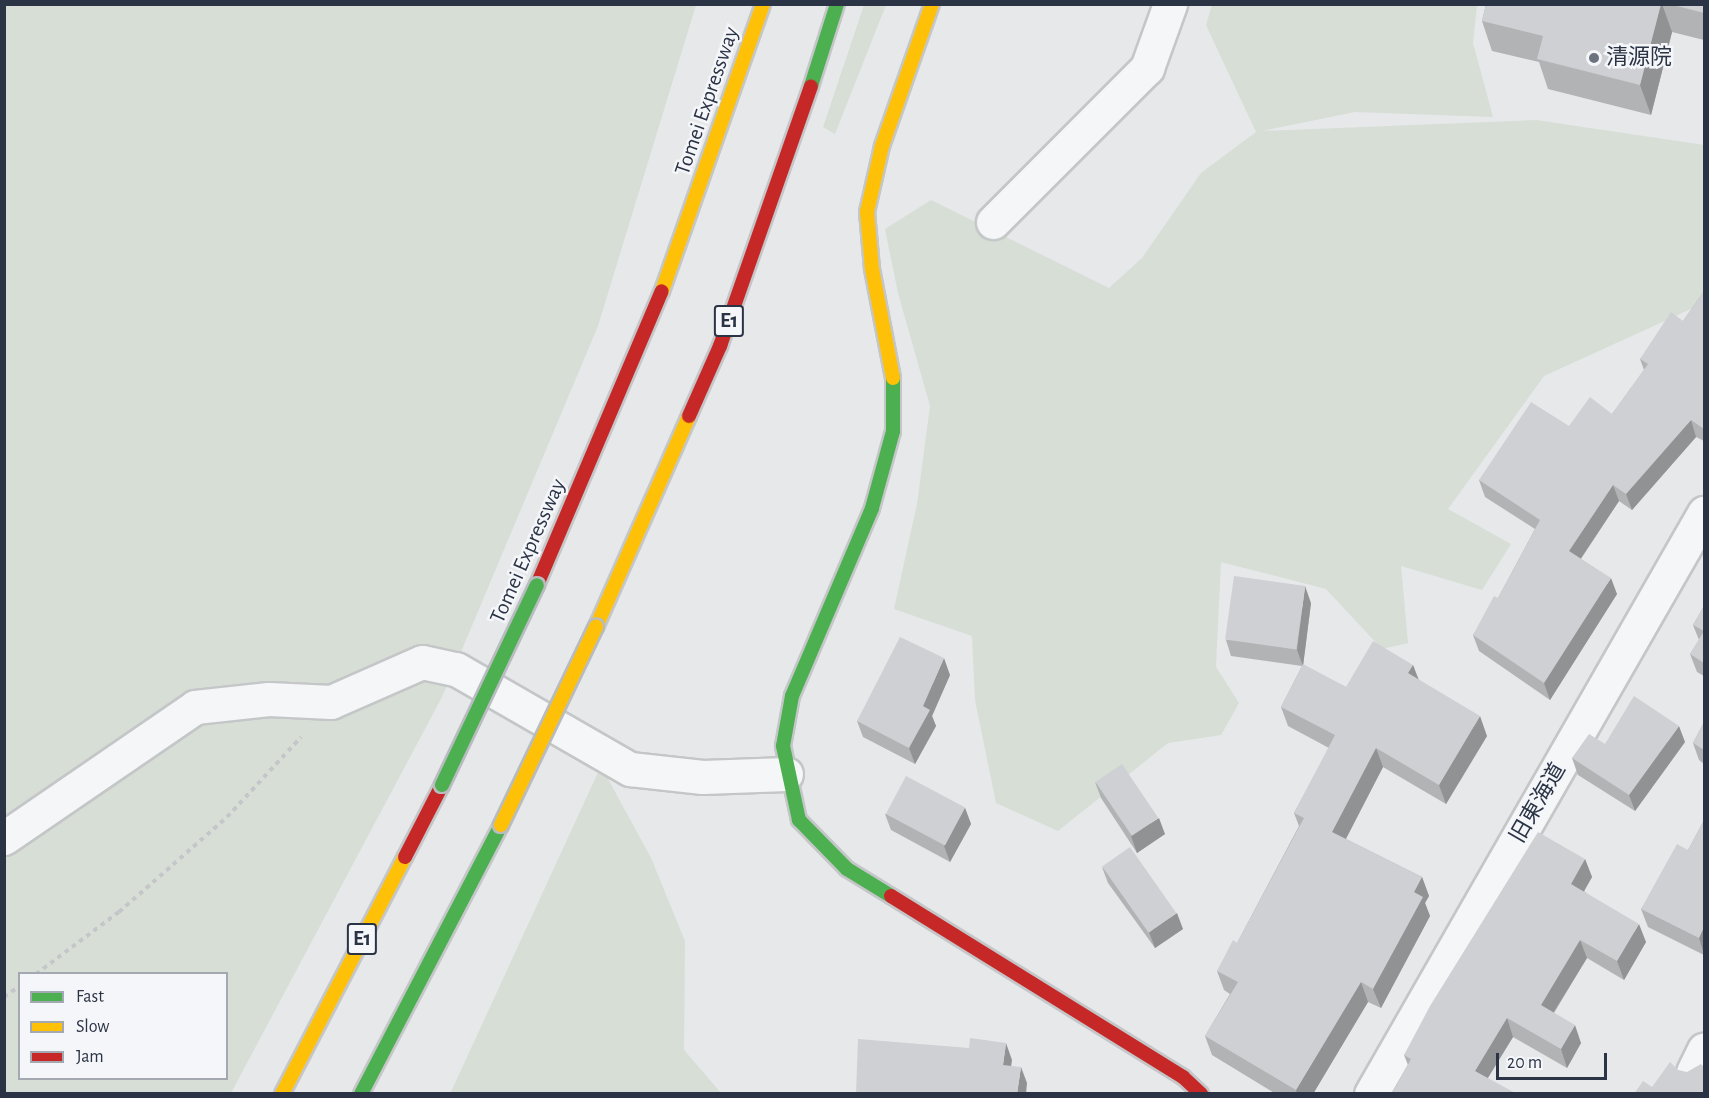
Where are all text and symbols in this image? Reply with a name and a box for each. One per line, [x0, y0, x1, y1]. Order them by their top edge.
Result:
street label: Tomei Expressway [669, 23, 745, 179]
place label: 清源院 [1606, 45, 1672, 71]
marker: 清源院 [1587, 51, 1601, 65]
road number: E1 [712, 303, 746, 339]
street label: Tomei Expressway [484, 475, 572, 627]
street label: 旧東海道 [1505, 758, 1571, 848]
road number: E1 [346, 921, 378, 957]
legend [18, 972, 228, 1080]
text: Fast [76, 988, 104, 1006]
text: Slow [76, 1018, 109, 1036]
scale bar [1499, 1041, 1610, 1079]
text: Jam [76, 1048, 104, 1066]
text: 20 m [1507, 1054, 1542, 1072]

